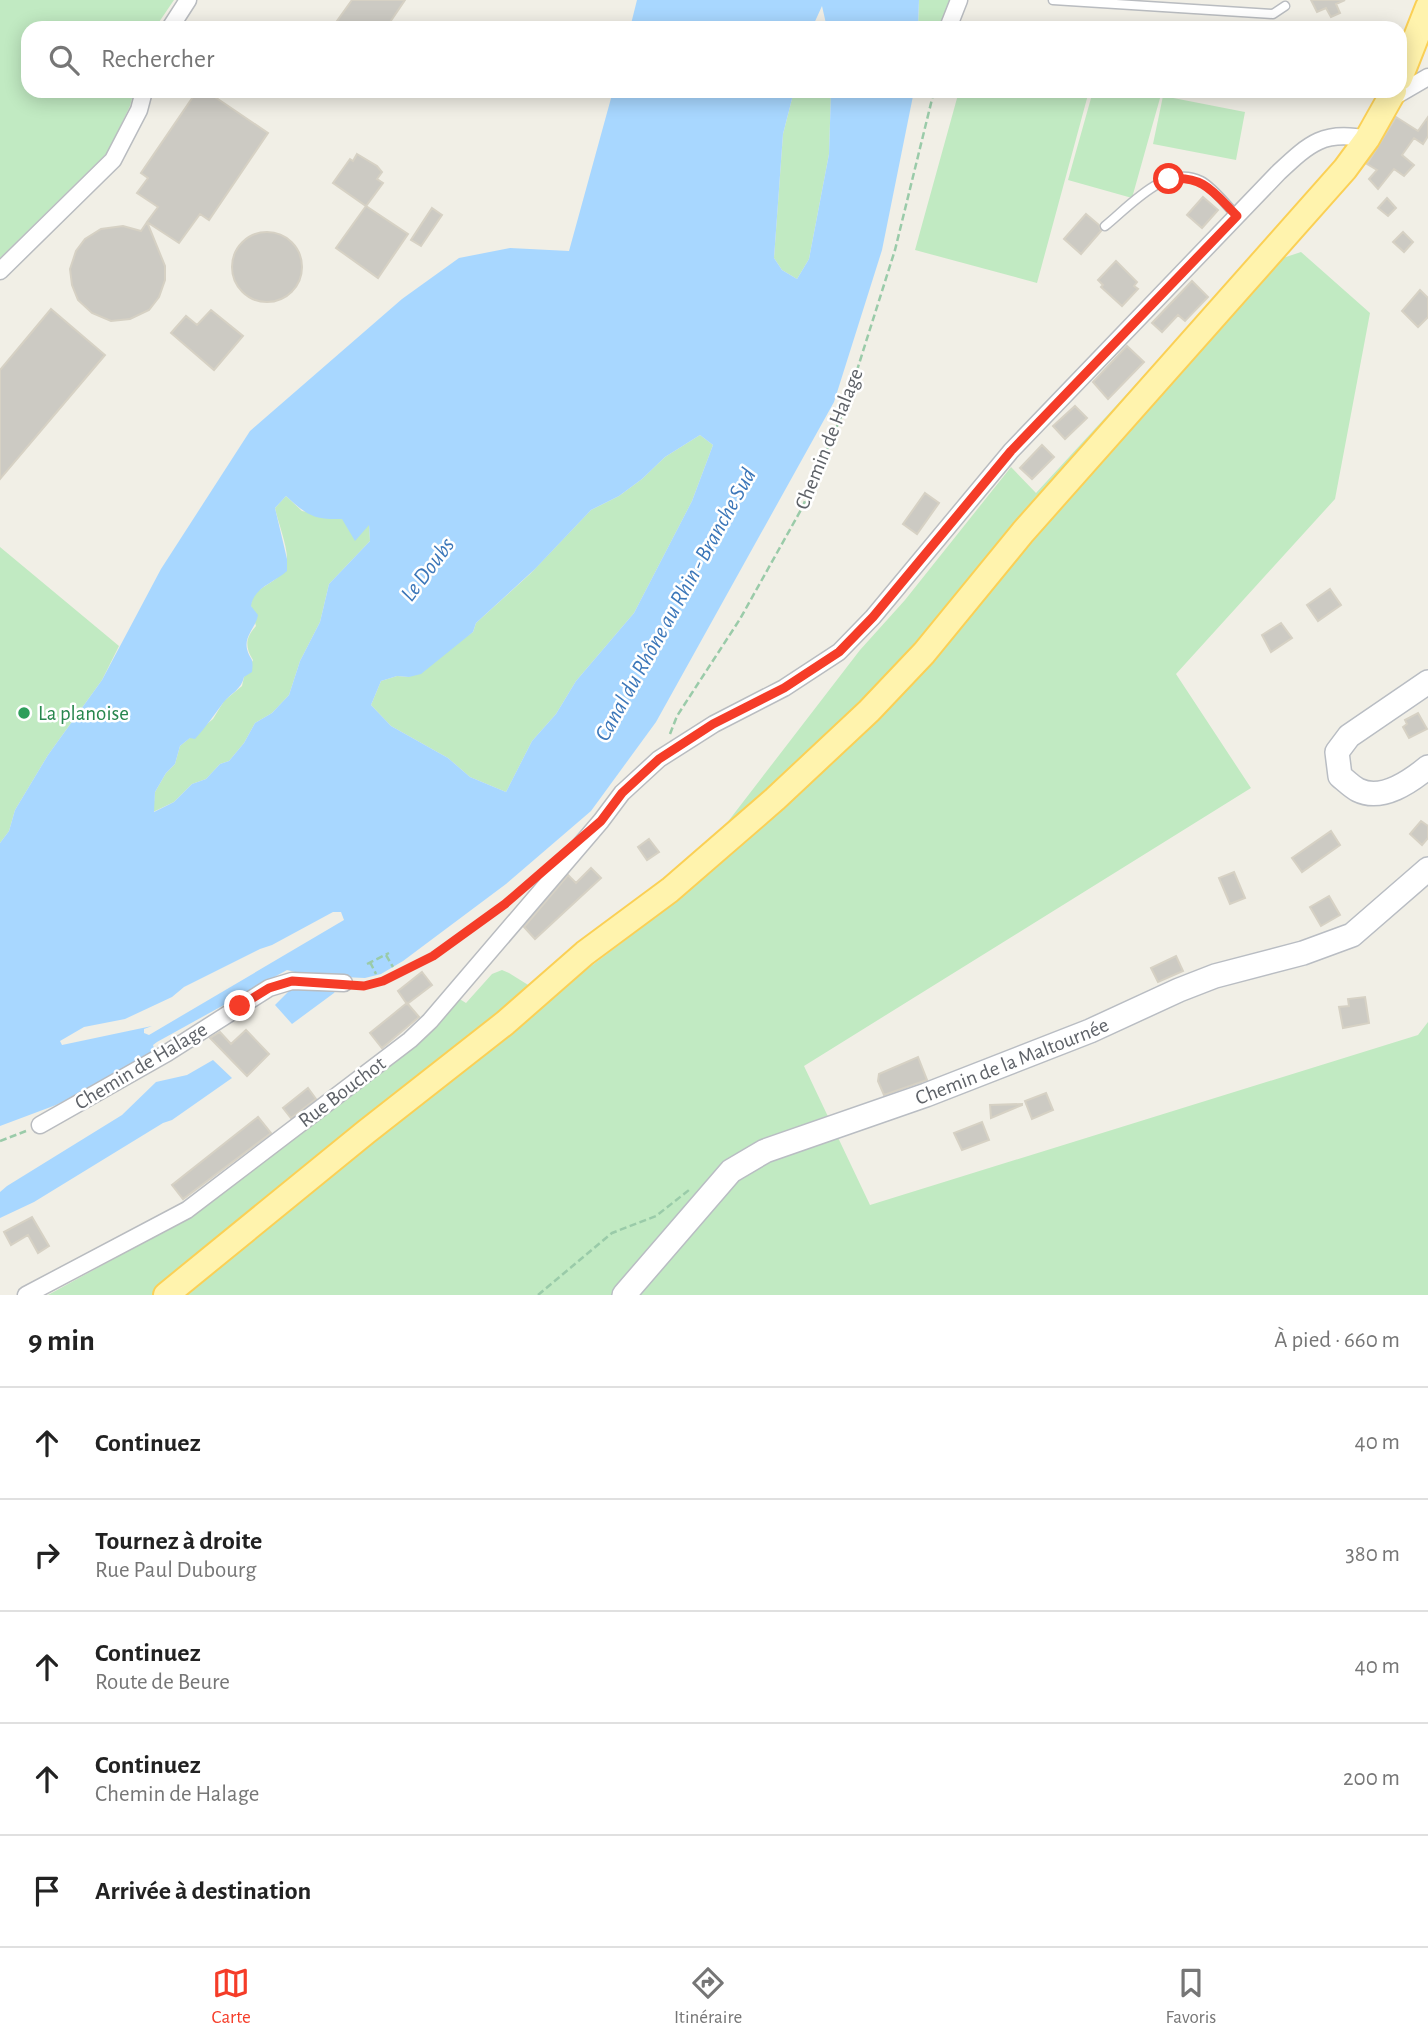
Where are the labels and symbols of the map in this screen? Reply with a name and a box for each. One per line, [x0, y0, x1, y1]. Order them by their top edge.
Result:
route start [1153, 163, 1184, 194]
street label: Chemin de Halage [791, 365, 867, 513]
water label: Canal du Rhône au Rhin - Branche Sud [591, 465, 761, 745]
water label: Le Doubs [397, 534, 459, 606]
place label: La planoise [38, 703, 129, 724]
marker: La planoise [16, 705, 32, 721]
route end [224, 990, 255, 1021]
street label: Chemin de la Maltournée [913, 1013, 1112, 1108]
street label: Chemin de Halage [71, 1018, 211, 1114]
street label: Rue Bouchot [294, 1052, 390, 1131]

